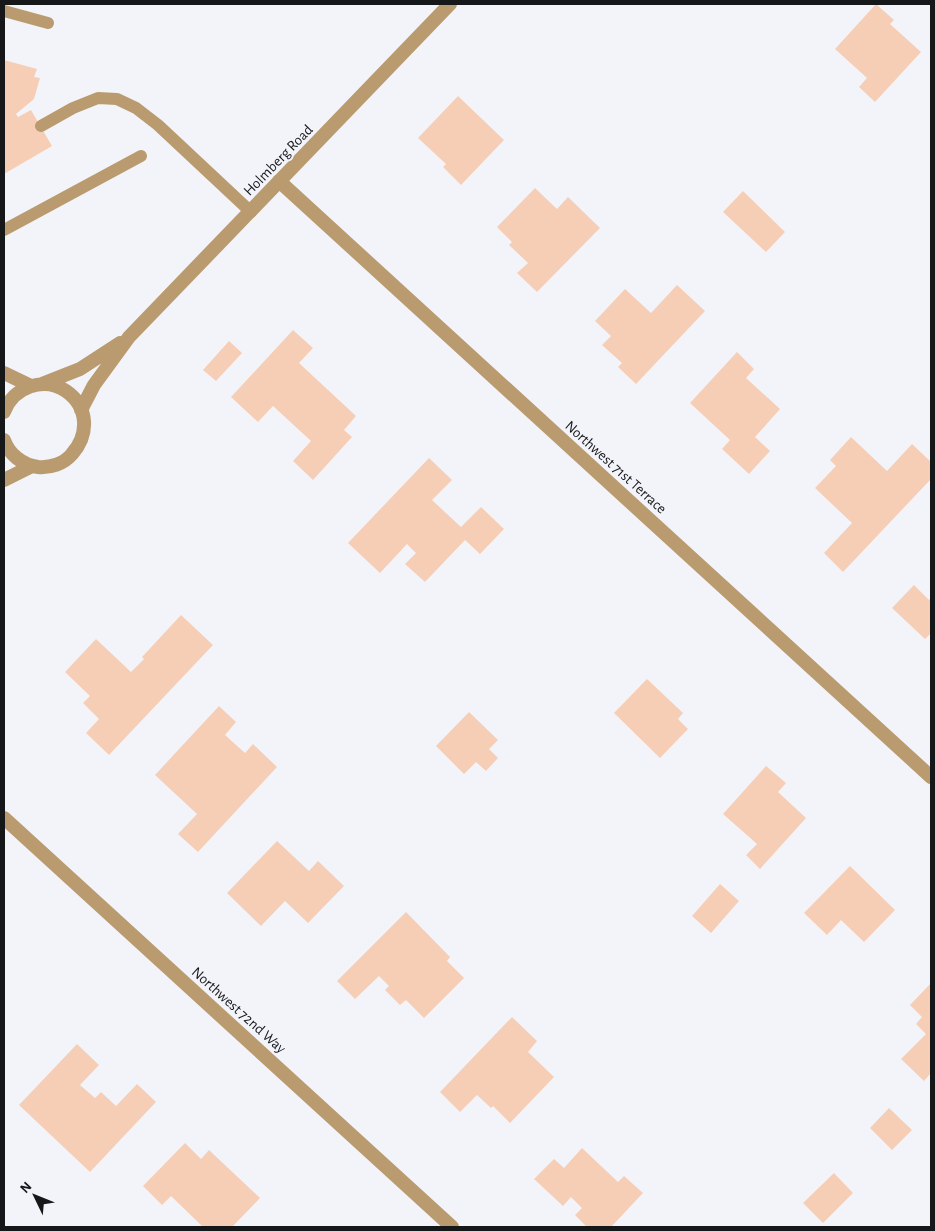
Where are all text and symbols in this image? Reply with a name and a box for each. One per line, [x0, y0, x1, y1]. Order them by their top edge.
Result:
street label: Holmberg Road [241, 122, 316, 199]
street label: Northwest 71st Terrace [562, 418, 669, 517]
street label: Northwest 72nd Way [189, 964, 289, 1057]
north arrow [10, 1171, 60, 1221]
text: N [18, 1179, 35, 1196]

